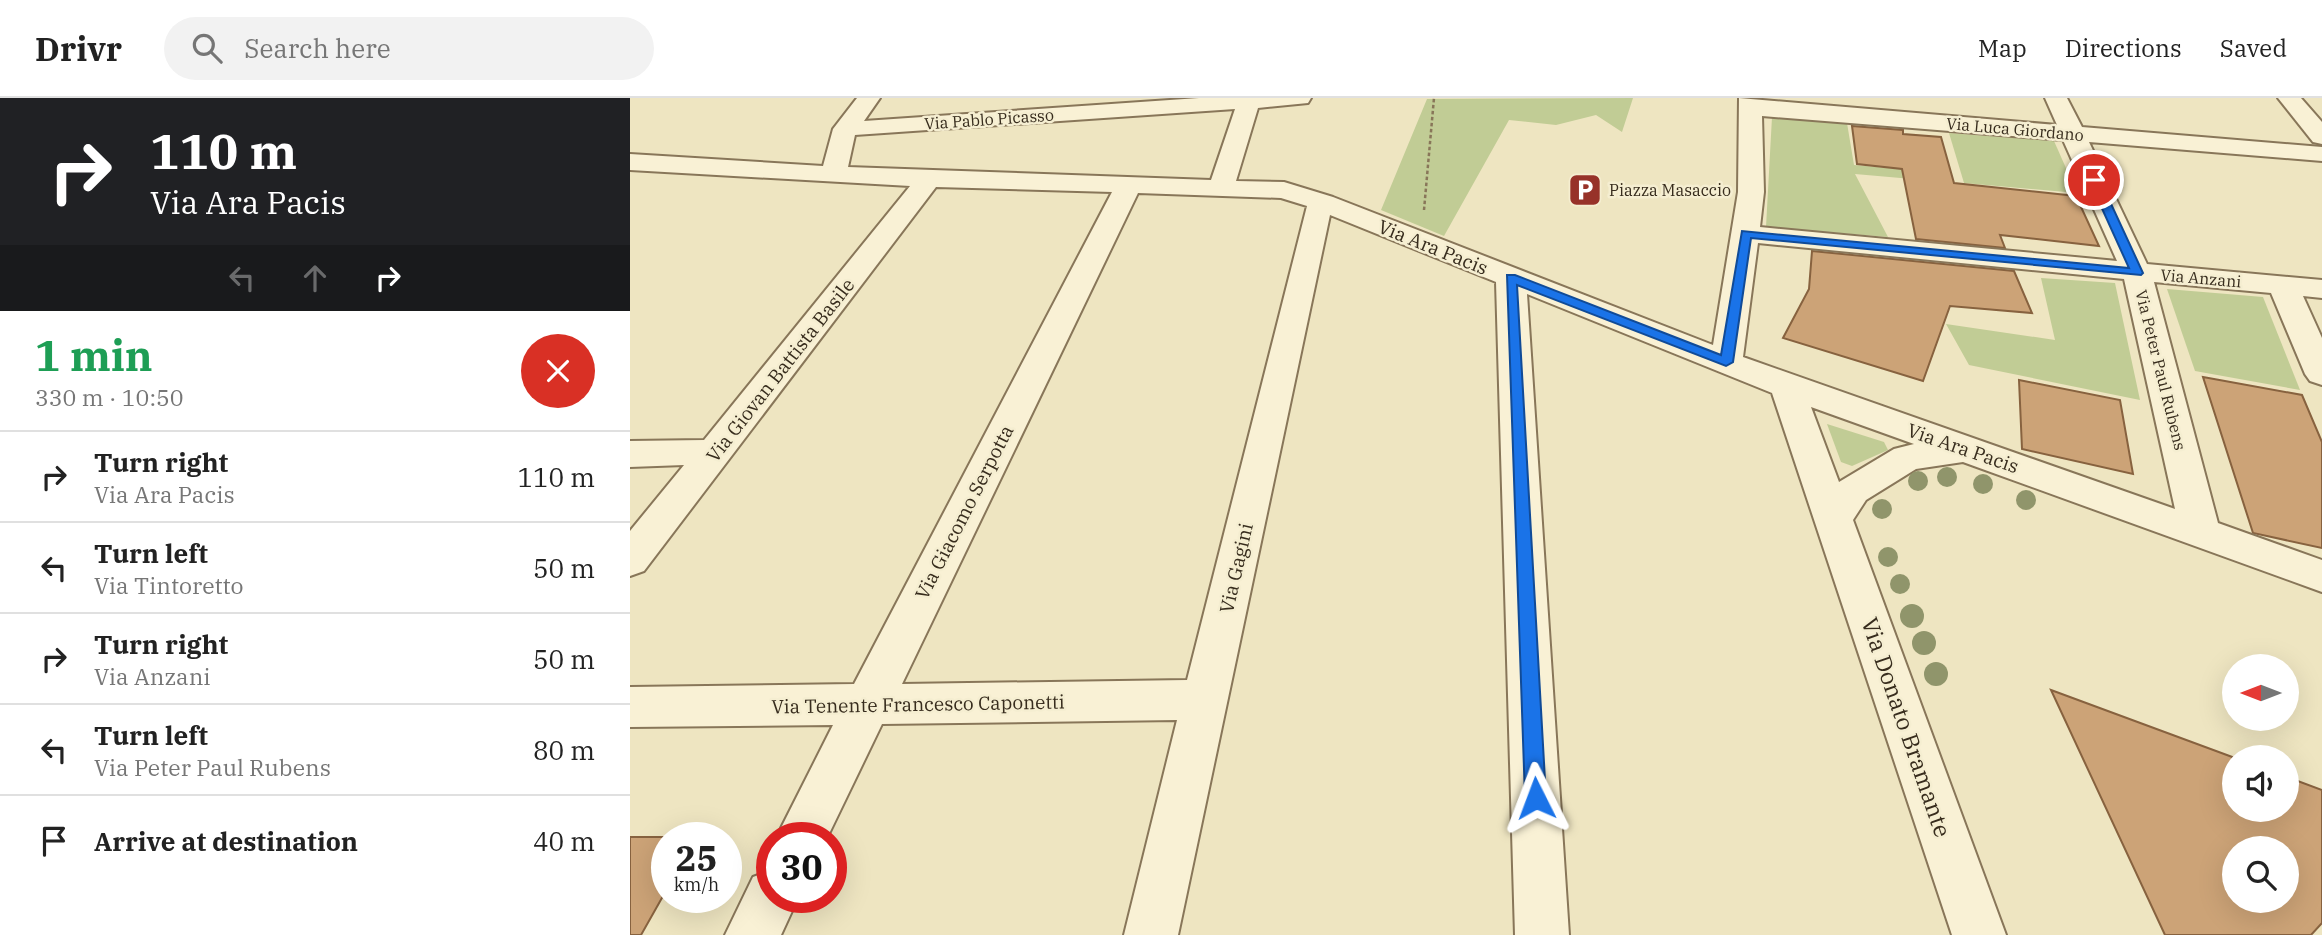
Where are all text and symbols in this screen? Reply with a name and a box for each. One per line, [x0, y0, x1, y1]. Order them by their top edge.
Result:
search box [164, 17, 654, 80]
text: Drivr [35, 27, 122, 70]
icon: search [188, 29, 226, 67]
text: Search here [244, 31, 391, 65]
text: Map [1978, 32, 2027, 64]
text: Directions [2065, 32, 2182, 64]
text: Saved [2220, 32, 2287, 64]
street label: Via Pablo Picasso [924, 104, 1054, 134]
street label: Via Luca Giordano [1945, 113, 2085, 145]
text: 110 m [150, 119, 297, 182]
icon: right [35, 126, 126, 217]
pin [2064, 150, 2124, 210]
icon: arrive [2075, 161, 2113, 199]
parking icon: Piazza Masaccio [1566, 171, 1604, 209]
place label: Piazza Masaccio [1609, 180, 1731, 200]
text: Via Ara Pacis [150, 181, 346, 223]
street label: Via Ara Pacis [1375, 214, 1491, 280]
icon: left [223, 259, 261, 297]
icon: ahead [296, 259, 334, 297]
icon: right [369, 259, 407, 297]
street label: Via Anzani [2160, 265, 2242, 291]
street label: Via Giovan Battista Basile [701, 273, 859, 467]
street label: Via Peter Paul Rubens [2131, 288, 2191, 452]
text: 1 min [35, 328, 153, 383]
button: close [521, 334, 595, 408]
text: 330 m · 10:50 [35, 382, 184, 412]
street label: Via Ara Pacis [1904, 418, 2022, 478]
street label: Via Giacomo Serpotta [910, 421, 1018, 603]
text: Turn right [94, 445, 228, 479]
icon: right [35, 458, 73, 496]
text: 110 m [517, 460, 595, 494]
text: Via Ara Pacis [94, 479, 235, 509]
street label: Via Gagini [1214, 521, 1258, 615]
text: Turn left [94, 536, 208, 570]
icon: left [35, 549, 73, 587]
text: 50 m [533, 551, 595, 585]
text: Via Tintoretto [94, 570, 243, 600]
street label: Via Donato Bramante [1855, 613, 1959, 841]
text: Turn right [94, 627, 228, 661]
icon: right [35, 640, 73, 678]
text: 50 m [533, 642, 595, 676]
north arrow [2222, 654, 2300, 732]
map controls [2222, 654, 2299, 913]
text: Via Anzani [94, 661, 211, 691]
street label: Via Tenente Francesco Caponetti [771, 689, 1065, 719]
text: Turn left [94, 718, 208, 752]
icon: left [35, 731, 73, 769]
text: 80 m [533, 733, 595, 767]
button: sound [2222, 745, 2299, 822]
text: Via Peter Paul Rubens [94, 752, 331, 782]
position arrow [1499, 761, 1573, 835]
icon: arrive [35, 822, 73, 860]
speed limit sign: 30 [756, 822, 847, 913]
text: Arrive at destination [94, 824, 358, 858]
text: 40 m [533, 824, 595, 858]
text: 25 [675, 835, 718, 881]
button: search [2222, 836, 2299, 913]
text: km/h [674, 873, 719, 896]

